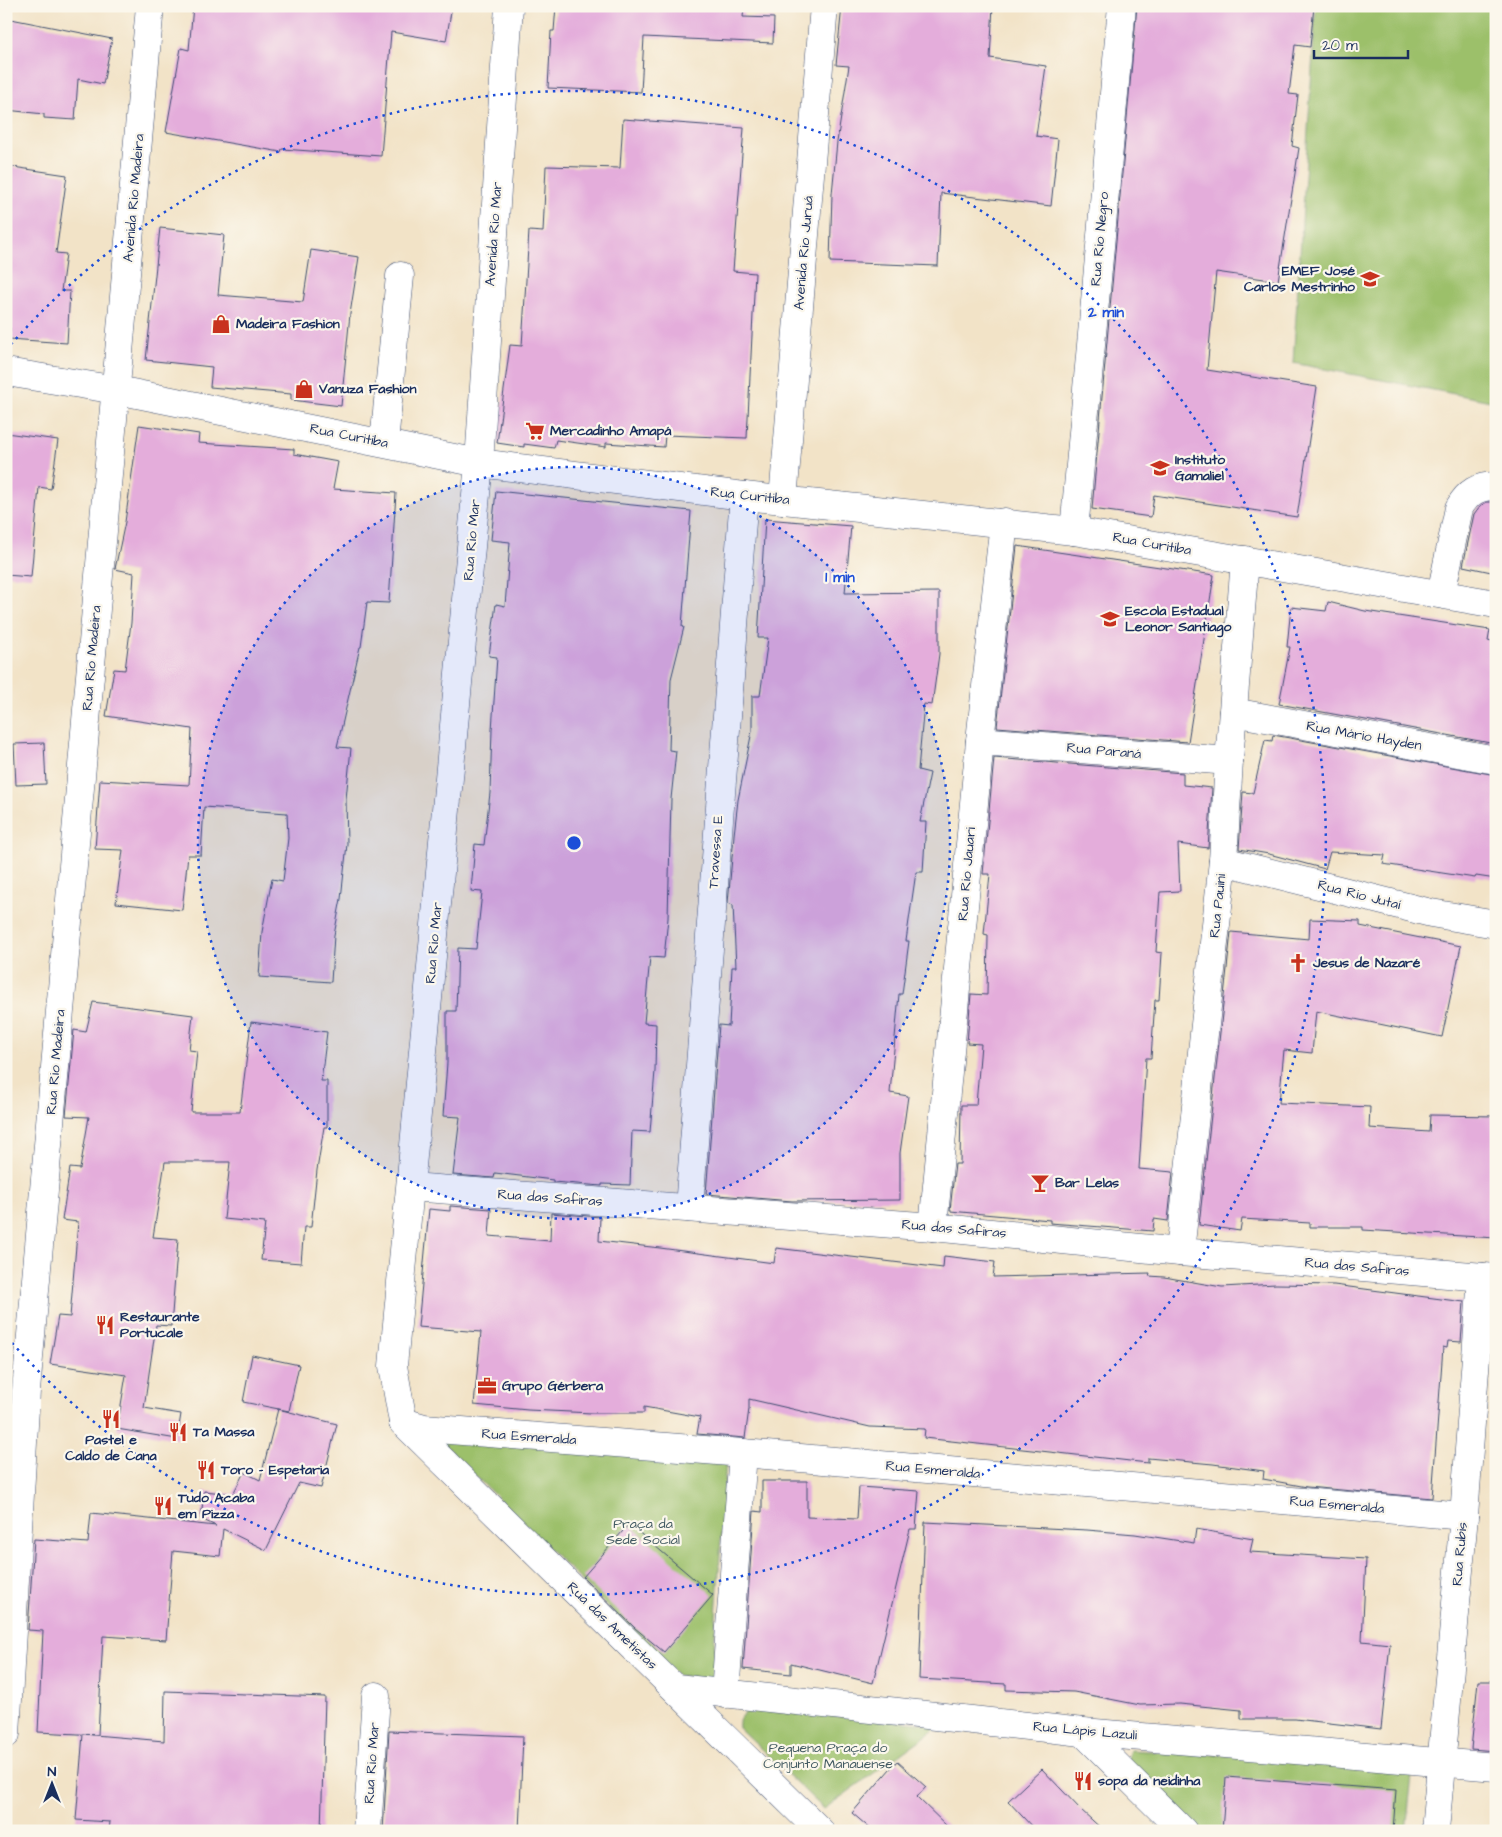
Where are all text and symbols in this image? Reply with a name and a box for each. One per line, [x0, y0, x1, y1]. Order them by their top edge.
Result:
scale bar [1314, 28, 1408, 60]
text: 20 m [1322, 35, 1358, 56]
street label: Avenida Rio Madeira [118, 133, 150, 263]
street label: Avenida Rio Mar [480, 181, 508, 287]
street label: Rua Rio Negro [1086, 191, 1114, 287]
street label: Avenida Rio Juruá [789, 195, 819, 311]
place label: EMEF José Carlos Mestrinho [1244, 261, 1355, 297]
school or university icon: EMEF José Carlos Mestrinho [1359, 268, 1381, 290]
text: 2 min [1087, 302, 1125, 323]
shop icon: Madeira Fashion [210, 313, 232, 335]
place label: Madeira Fashion [236, 314, 340, 334]
shop icon: Vanuza Fashion [293, 378, 315, 400]
place label: Vanuza Fashion [318, 379, 416, 399]
street label: Rua Curitiba [308, 419, 390, 453]
supermarket icon: Mercadinho Amapá [524, 420, 546, 442]
place label: Mercadinho Amapá [550, 421, 672, 441]
place label: Instituto Gamaliel [1175, 450, 1225, 486]
school or university icon: Instituto Gamaliel [1149, 457, 1171, 479]
street label: Rua Curitiba [709, 482, 791, 510]
street label: Rua Rio Mar [458, 498, 486, 582]
street label: Rua Curitiba [1111, 527, 1193, 561]
text: 1 min [825, 567, 855, 588]
place label: Escola Estadual Leonor Santiago [1125, 601, 1232, 638]
street label: Rua Rio Madeira [77, 604, 107, 712]
school or university icon: Escola Estadual Leonor Santiago [1099, 608, 1121, 630]
street label: Rua Mário Hayden [1305, 716, 1423, 756]
street label: Rua Paraná [1066, 738, 1142, 764]
street label: Travessa E [703, 814, 729, 889]
street label: Rua Rio Jauari [953, 826, 981, 922]
centre of rings [565, 834, 583, 852]
street label: Rua Pauini [1205, 873, 1231, 939]
street label: Rua Rio Jutaí [1315, 875, 1403, 915]
street label: Rua Rio Mar [420, 901, 448, 985]
church icon: Jesus de Nazaré [1287, 952, 1309, 974]
place label: Jesus de Nazaré [1312, 953, 1421, 973]
street label: Rua Rio Madeira [41, 1008, 71, 1116]
bar icon: Bar Lelas [1029, 1172, 1051, 1194]
place label: Bar Lelas [1055, 1173, 1119, 1193]
street label: Rua das Safiras [497, 1184, 603, 1212]
street label: Rua das Safiras [901, 1214, 1007, 1244]
street label: Rua das Safiras [1304, 1252, 1410, 1282]
place label: Restaurante Portucale [120, 1307, 200, 1343]
restaurant icon: Restaurante Portucale [94, 1314, 116, 1336]
office icon: Grupo Gérbera [476, 1375, 498, 1397]
place label: Grupo Gérbera [502, 1376, 604, 1396]
restaurant icon: Pastel e Caldo de Cana [100, 1408, 122, 1430]
restaurant icon: Ta Massa [167, 1421, 189, 1443]
place label: Ta Massa [192, 1422, 255, 1442]
street label: Rua Esmeralda [481, 1424, 577, 1450]
place label: Pastel e Caldo de Cana [65, 1430, 158, 1466]
street label: Rua Esmeralda [885, 1456, 981, 1484]
restaurant icon: Toro - Espetaria [195, 1459, 217, 1481]
place label: Toro - Espetaria [220, 1460, 330, 1480]
place label: Tudo Acaba em Pizza [177, 1488, 255, 1524]
street label: Rua Esmeralda [1289, 1491, 1385, 1519]
restaurant icon: Tudo Acaba em Pizza [152, 1495, 174, 1517]
park label: Praça da Sede Social [606, 1514, 680, 1550]
street label: Rua Rubis [1447, 1521, 1473, 1587]
street label: Rua das Ametistas [562, 1578, 662, 1674]
street label: Rua Lápis Lazuli [1032, 1716, 1138, 1746]
street label: Rua Rio Mar [359, 1721, 385, 1805]
park label: Pequena Praça do Conjunto Manauense [763, 1738, 893, 1774]
north arrow [28, 1760, 78, 1810]
text: N [48, 1762, 57, 1782]
restaurant icon: sopa da neidinha [1072, 1770, 1094, 1792]
place label: sopa da neidinha [1098, 1771, 1201, 1791]

